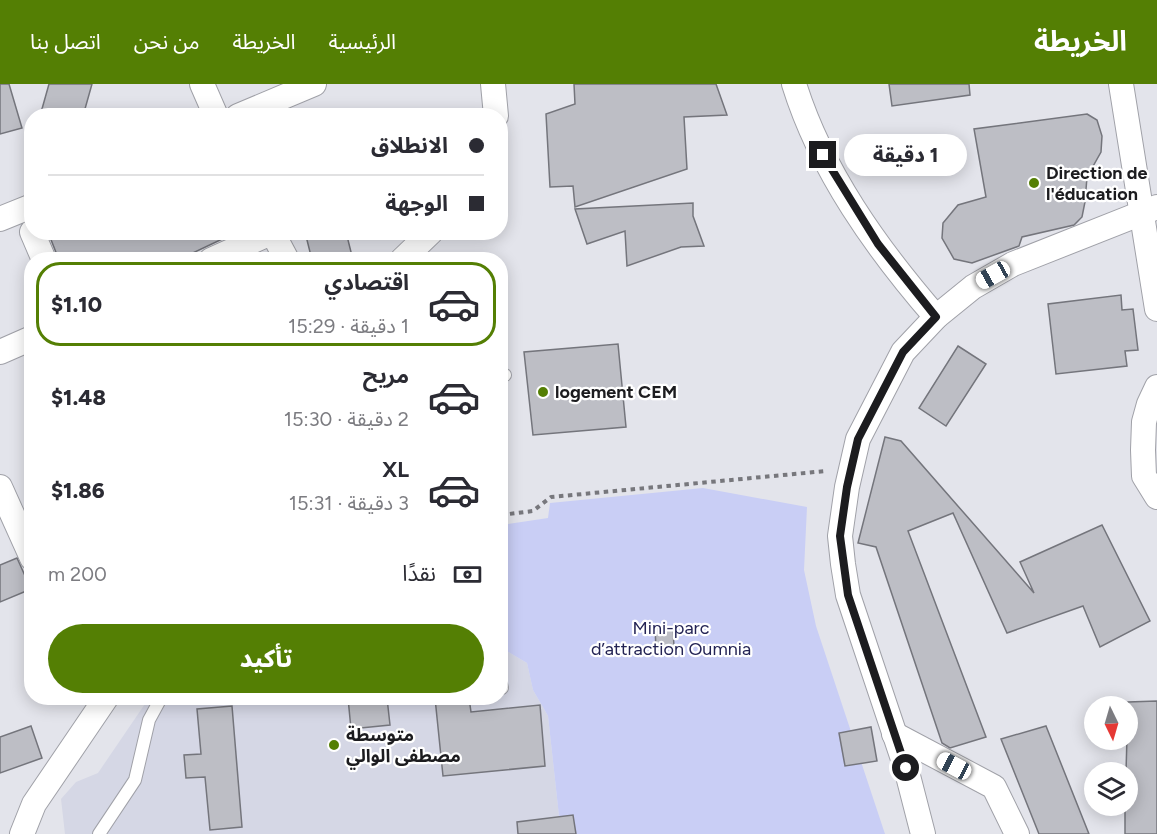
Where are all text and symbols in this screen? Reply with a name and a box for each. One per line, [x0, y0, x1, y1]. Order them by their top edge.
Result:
text: الخريطة [1034, 24, 1127, 58]
text: اتصل بنا [30, 29, 101, 54]
text: من نحن [134, 29, 200, 54]
text: الخريطة [233, 29, 296, 54]
text: الرئيسية [329, 29, 396, 54]
text: الانطلاق [371, 132, 448, 159]
callout: 1 دقيقة [844, 134, 967, 176]
route end [809, 141, 836, 168]
text: 1 دقيقة [873, 143, 938, 167]
place label: Direction de l'éducation [1046, 162, 1148, 205]
marker: Direction de l'éducation [1027, 176, 1041, 190]
text: الوجهة [385, 190, 448, 217]
car [973, 258, 1013, 292]
text: اقتصادي [324, 269, 409, 296]
icon: car [427, 277, 481, 331]
text: $1.10 [51, 291, 102, 318]
text: 1 دقيقة · 15:29 [288, 314, 409, 338]
text: مريح [363, 362, 409, 389]
icon: car [427, 370, 481, 424]
place label: logement CEM [555, 381, 677, 403]
text: $1.48 [51, 384, 106, 411]
marker: logement CEM [536, 385, 550, 399]
text: 2 دقيقة · 15:30 [284, 407, 409, 431]
text: XL [382, 456, 409, 483]
icon: car [427, 463, 481, 517]
text: $1.86 [51, 477, 105, 504]
text: 3 دقيقة · 15:31 [289, 491, 409, 515]
icon: cash [451, 558, 484, 591]
text: نقدًا [402, 560, 436, 587]
text: 200 m [48, 562, 107, 586]
park label: Mini-parc d’attraction Oumnia [591, 617, 751, 660]
button: تأكيد [48, 624, 484, 693]
north arrow [1084, 696, 1138, 750]
map controls [1084, 696, 1138, 816]
place label: متوسطة مصطفى الوالي [346, 724, 461, 770]
marker: متوسطة مصطفى الوالي [327, 738, 341, 752]
car [934, 750, 974, 782]
route start [892, 754, 919, 781]
button: layers [1084, 762, 1138, 816]

